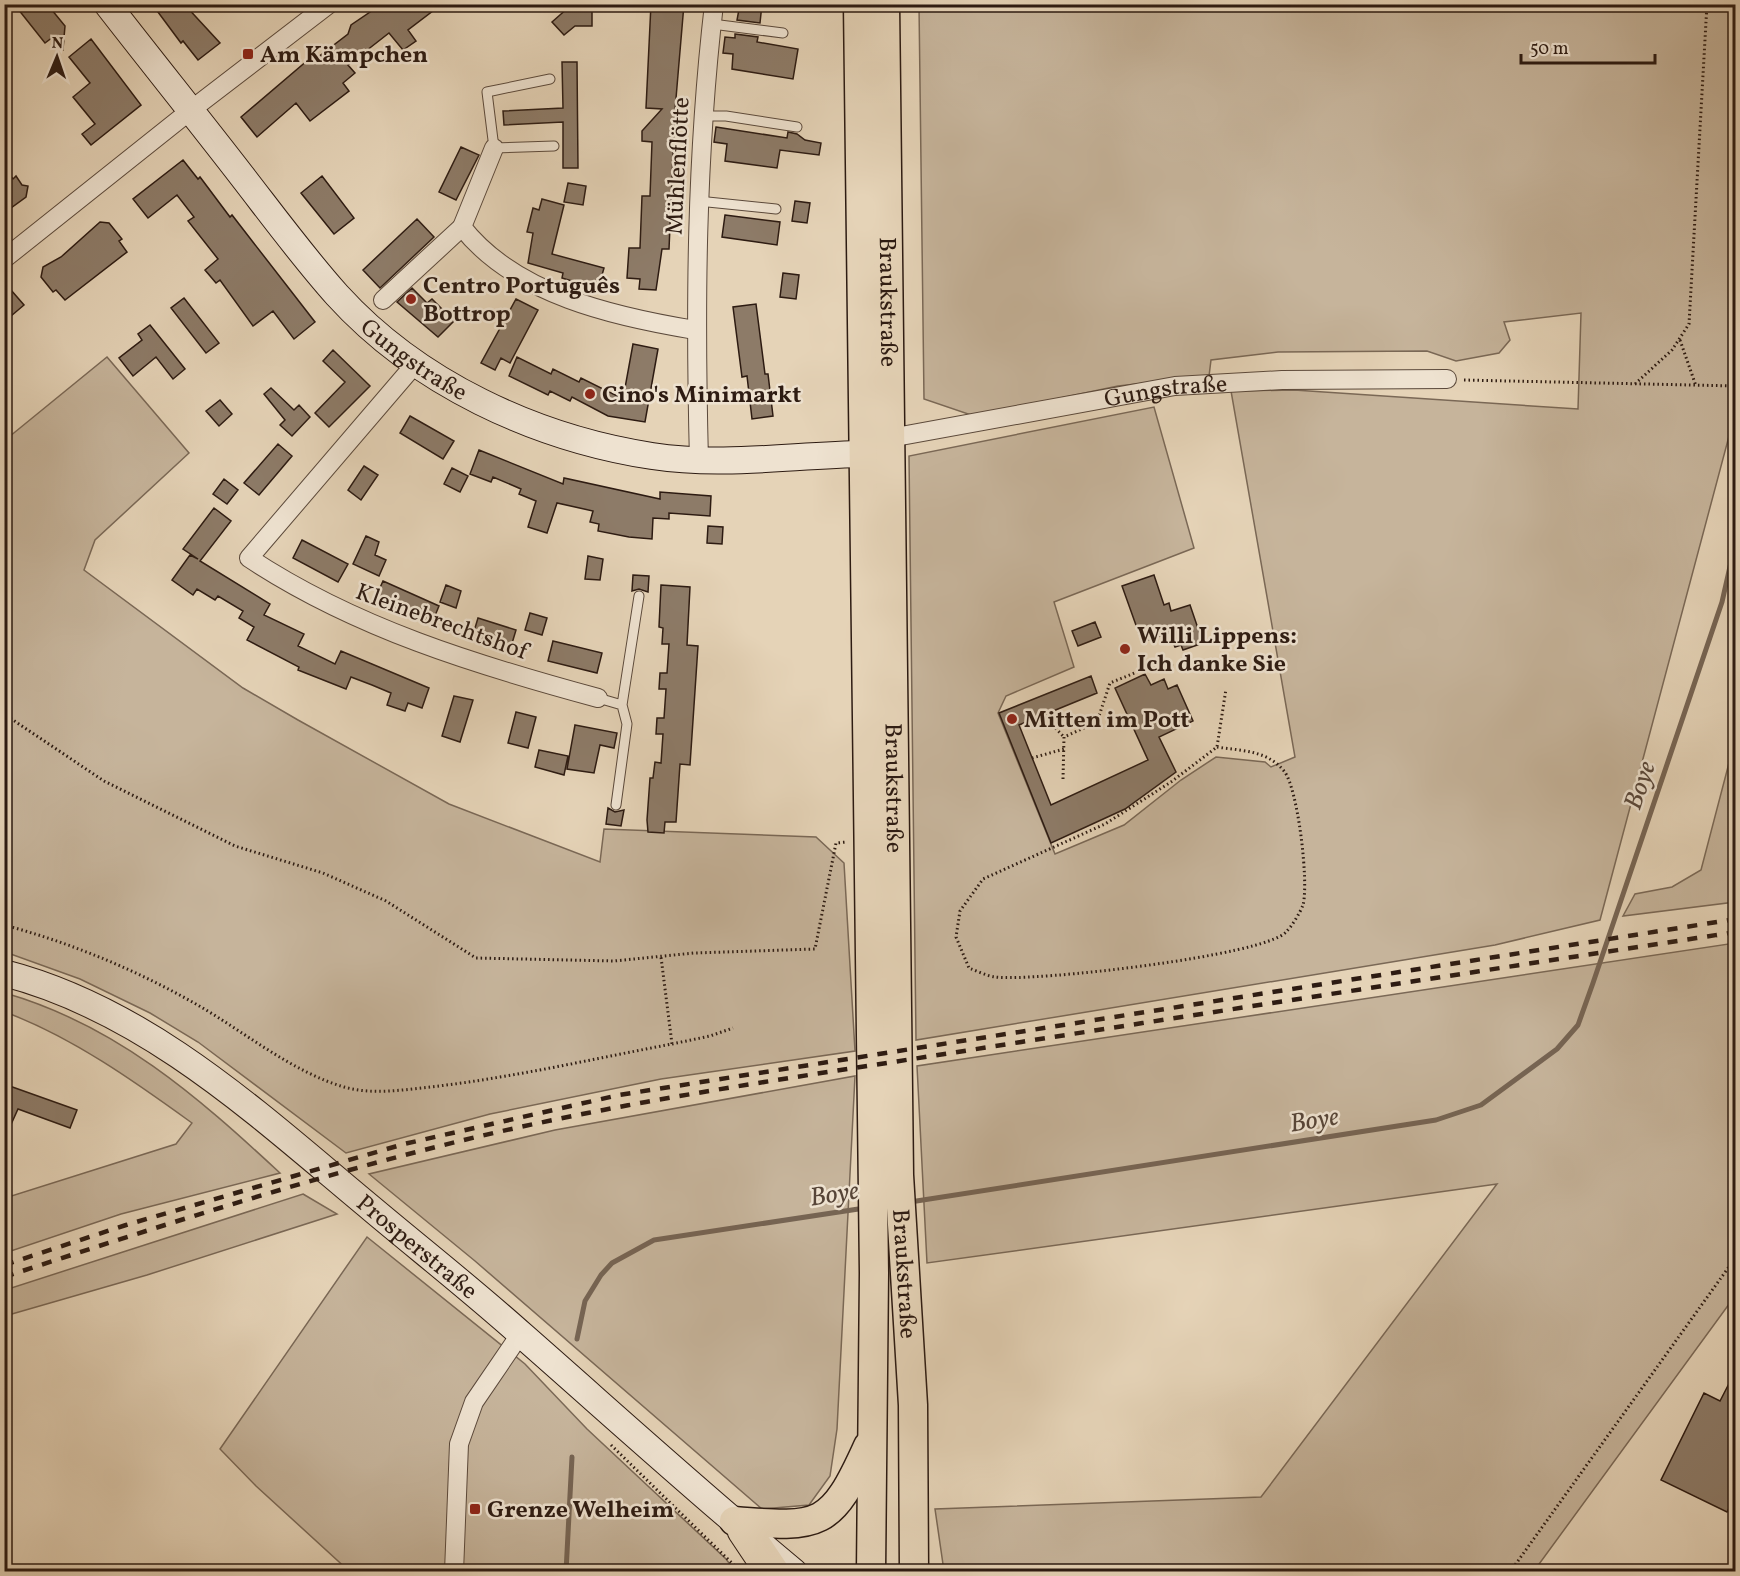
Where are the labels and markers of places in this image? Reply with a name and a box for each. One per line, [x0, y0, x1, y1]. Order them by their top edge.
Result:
place label: Am Kämpchen [260, 39, 428, 73]
marker: Am Kämpchen [241, 47, 255, 61]
place label: Centro Português Bottrop [423, 270, 620, 332]
marker: Centro Português Bottrop [404, 292, 418, 306]
place label: Cino's Minimarkt [602, 379, 801, 413]
marker: Cino's Minimarkt [583, 387, 597, 401]
place label: Willi Lippens: Ich danke Sie [1137, 620, 1297, 682]
marker: Willi Lippens: Ich danke Sie [1118, 642, 1132, 656]
place label: Mitten im Pott [1024, 704, 1189, 738]
marker: Mitten im Pott [1005, 712, 1019, 726]
place label: Grenze Welheim [487, 1494, 674, 1528]
marker: Grenze Welheim [468, 1502, 482, 1516]

